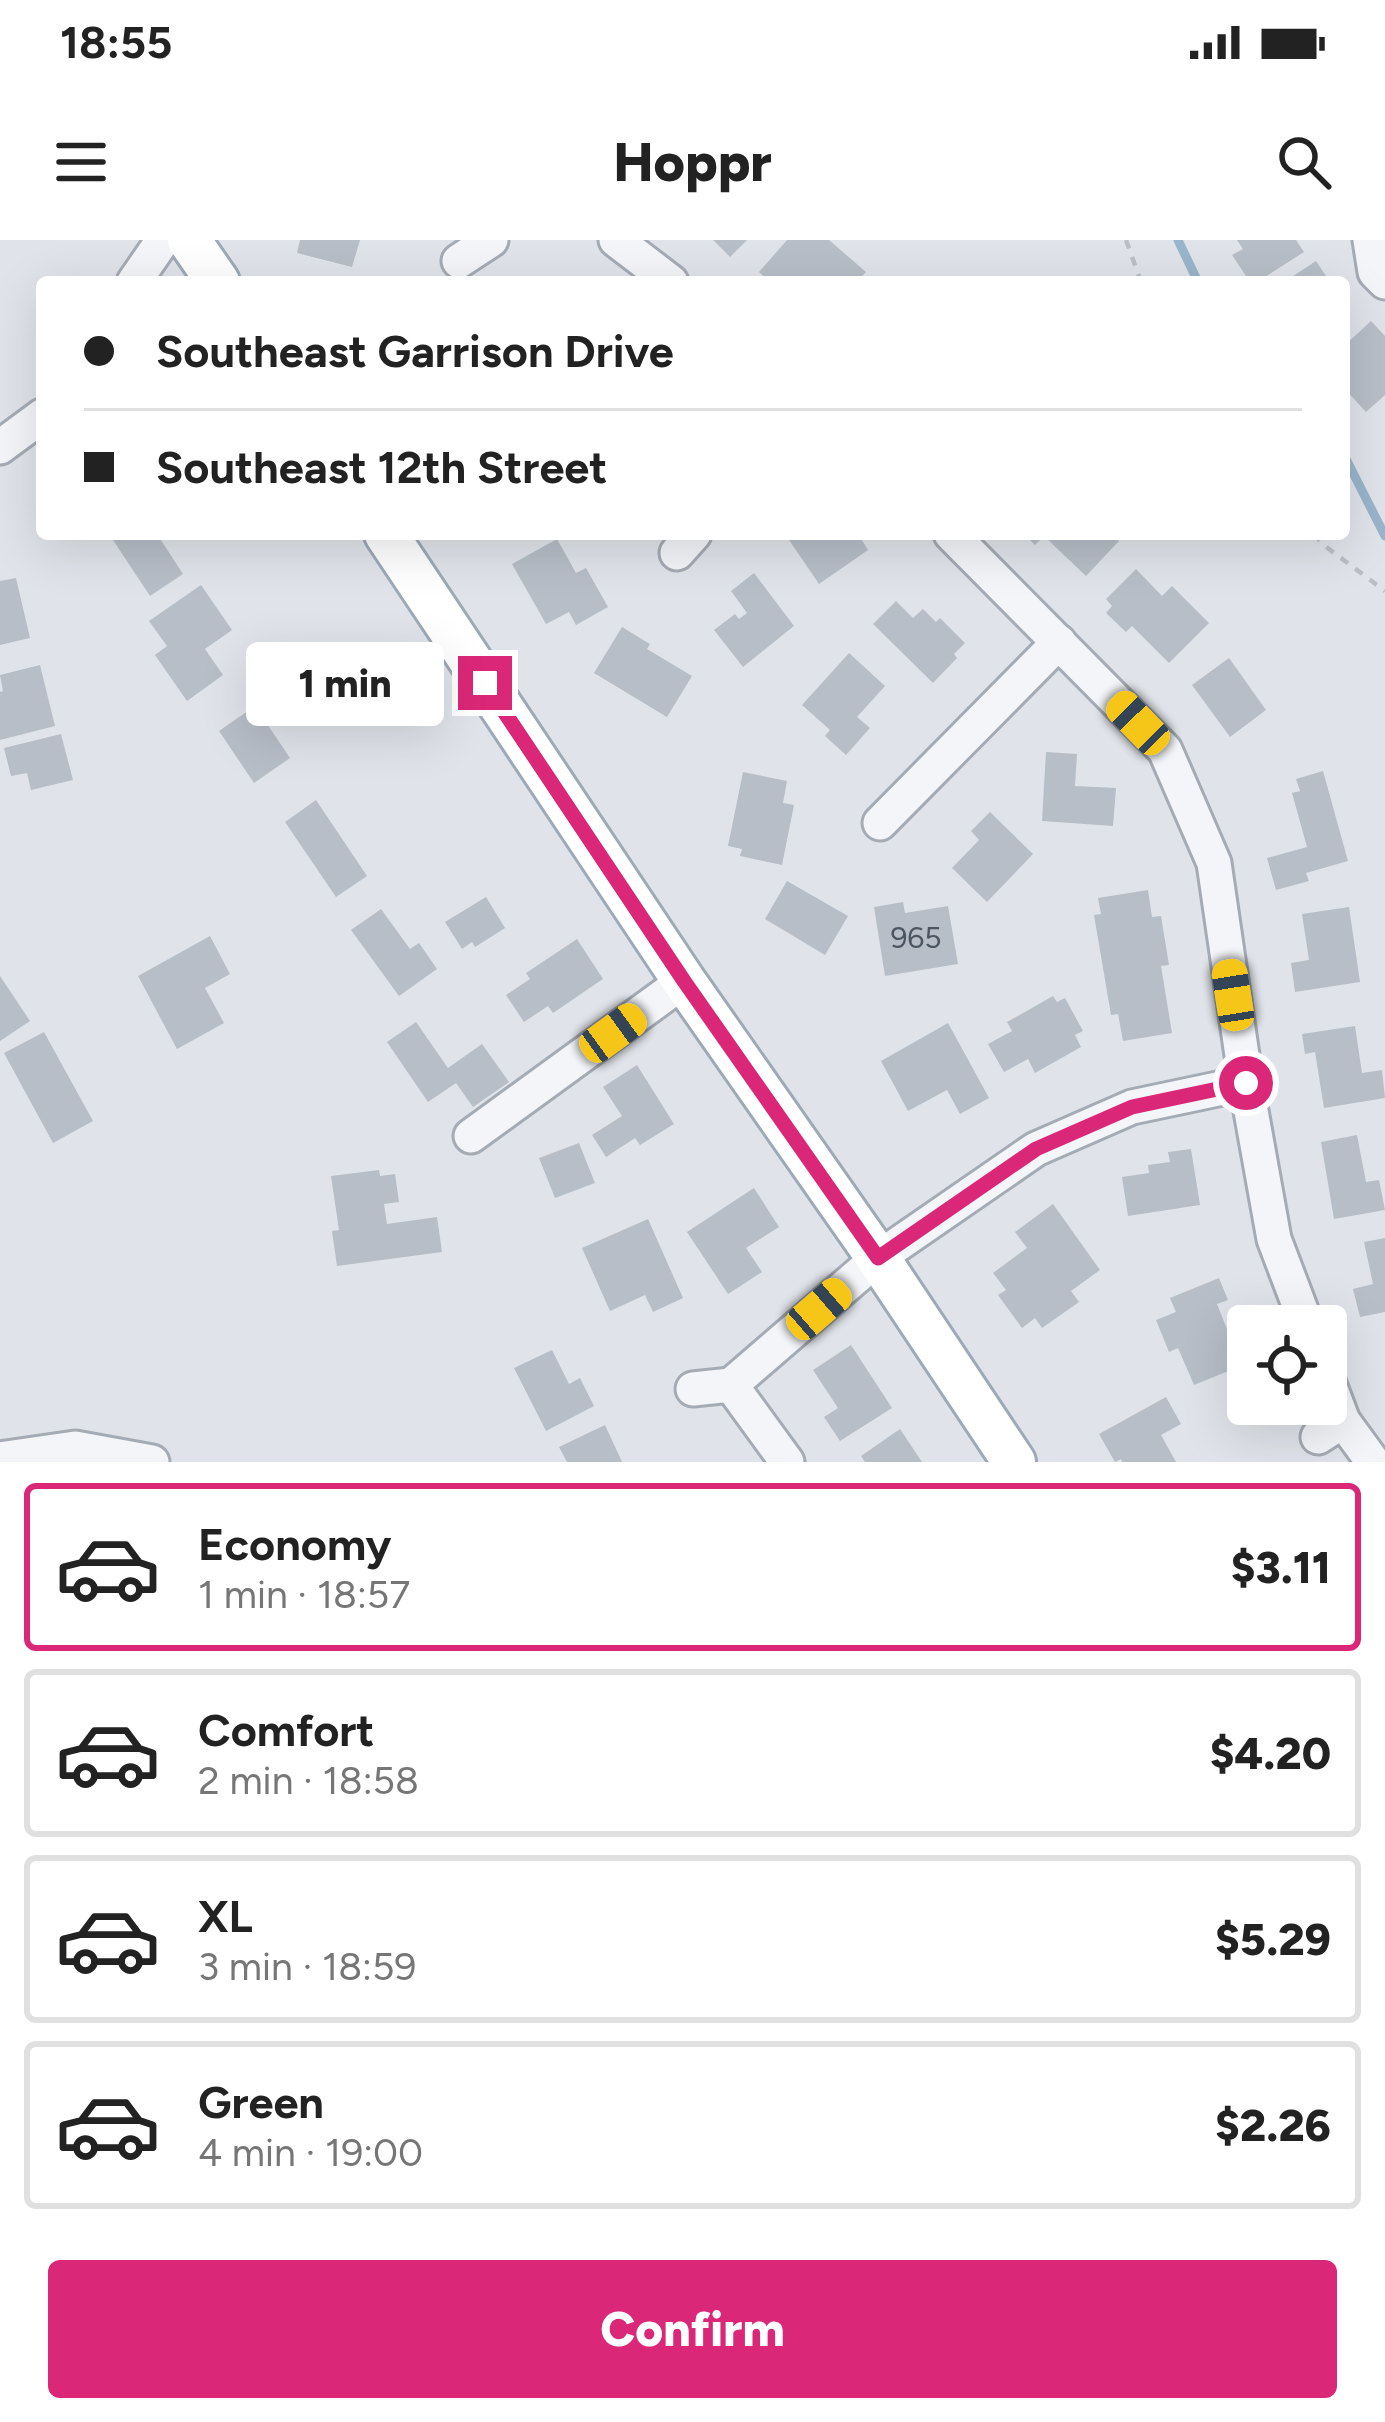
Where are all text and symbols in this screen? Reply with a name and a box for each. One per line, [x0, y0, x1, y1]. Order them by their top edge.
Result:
text: 18:55 [60, 15, 172, 69]
icon: menu [48, 129, 114, 195]
icon: search [1271, 129, 1337, 195]
text: Hoppr [613, 130, 772, 195]
text: Southeast Garrison Drive [156, 324, 674, 378]
text: Southeast 12th Street [156, 440, 607, 494]
callout: 1 min [245, 641, 443, 725]
route end [458, 656, 512, 710]
text: 1 min [298, 660, 392, 707]
car [1100, 685, 1176, 761]
house number: 965 [890, 919, 942, 956]
car [1210, 957, 1256, 1033]
car [573, 997, 653, 1069]
route start [1219, 1056, 1273, 1110]
car [780, 1272, 858, 1346]
map controls [1227, 1305, 1347, 1425]
button: locate [1227, 1305, 1347, 1425]
icon: car [54, 1513, 162, 1621]
text: Economy [198, 1517, 391, 1571]
text: $3.11 [1231, 1540, 1331, 1594]
text: 1 min · 18:57 [198, 1571, 410, 1618]
icon: car [54, 1699, 162, 1807]
text: Comfort [198, 1703, 374, 1757]
text: $4.20 [1210, 1726, 1331, 1780]
text: 2 min · 18:58 [198, 1757, 419, 1804]
icon: car [54, 1885, 162, 1993]
text: XL [198, 1889, 253, 1943]
text: $5.29 [1215, 1912, 1331, 1966]
text: 3 min · 18:59 [198, 1943, 416, 1990]
icon: car [54, 2071, 162, 2179]
text: Green [198, 2075, 324, 2129]
text: $2.26 [1215, 2098, 1331, 2152]
text: 4 min · 19:00 [198, 2129, 423, 2176]
button: Confirm [48, 2260, 1337, 2398]

